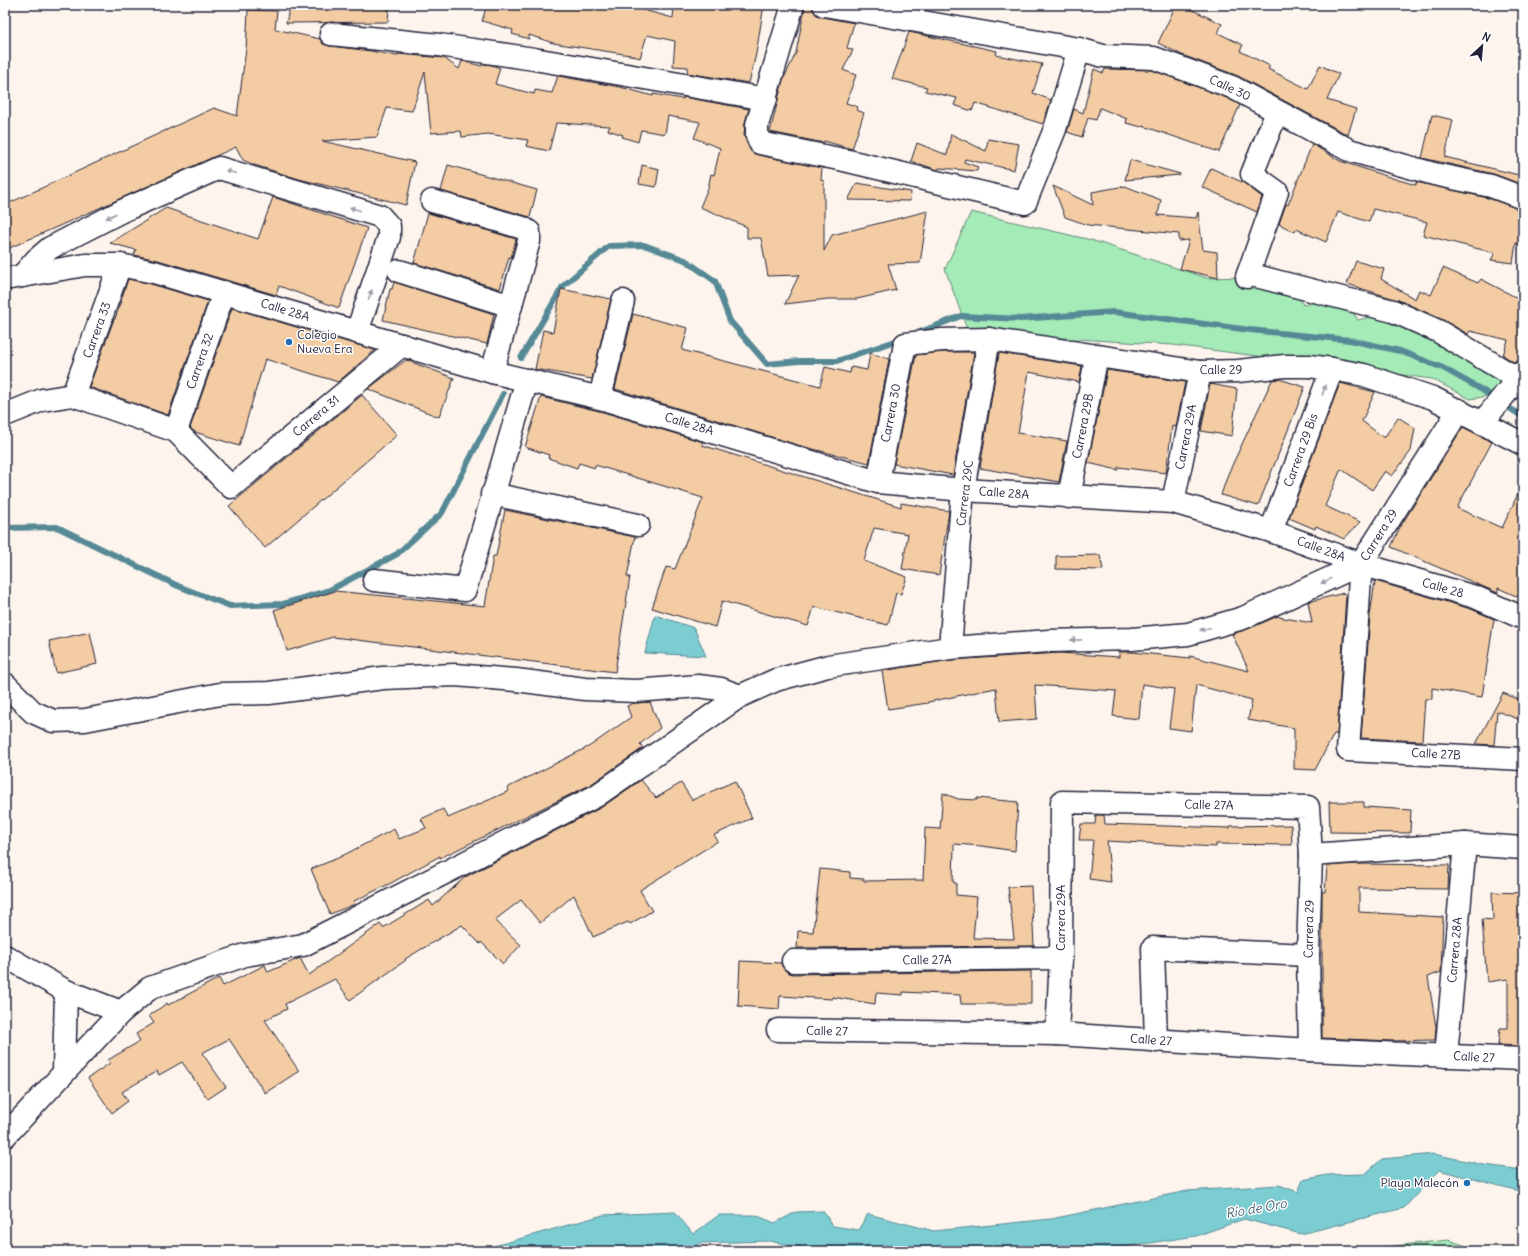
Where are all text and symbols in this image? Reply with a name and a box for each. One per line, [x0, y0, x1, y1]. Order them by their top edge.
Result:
north arrow [1462, 26, 1502, 66]
text: N [1480, 29, 1493, 45]
street label: Calle 30 [1207, 71, 1253, 104]
one-way arrow [224, 169, 236, 175]
one-way arrow [349, 206, 361, 212]
one-way arrow [106, 213, 117, 220]
one-way arrow [367, 288, 373, 300]
street label: Calle 28A [259, 295, 312, 324]
street label: Carrera 33 [79, 300, 114, 360]
place label: Colegio Nueva Era [297, 327, 353, 356]
street label: Carrera 32 [183, 330, 216, 391]
marker: Colegio Nueva Era [284, 337, 294, 347]
street label: Calle 29 [1199, 362, 1243, 377]
street label: Carrera 30 [877, 382, 904, 444]
one-way arrow [1321, 383, 1327, 395]
street label: Carrera 31 [289, 392, 342, 440]
street label: Carrera 29B [1069, 392, 1096, 460]
street label: Carrera 29A [1172, 403, 1199, 471]
street label: Calle 28A [663, 409, 716, 438]
street label: Carrera 29 Bis [1280, 411, 1321, 489]
street label: Carrera 29C [953, 459, 976, 527]
street label: Calle 28A [978, 483, 1030, 502]
street label: Carrera 29 [1357, 506, 1400, 564]
street label: Calle 28A [1295, 533, 1348, 564]
street label: Calle 28 [1420, 574, 1466, 601]
one-way arrow [1320, 578, 1331, 584]
one-way arrow [1199, 627, 1212, 633]
one-way arrow [1069, 637, 1082, 643]
street label: Calle 27B [1411, 745, 1461, 762]
street label: Calle 27A [1184, 797, 1234, 812]
street label: Carrera 29A [1053, 885, 1068, 951]
street label: Carrera 29 [1300, 900, 1317, 958]
street label: Carrera 28A [1444, 916, 1465, 984]
street label: Calle 27A [902, 952, 952, 967]
street label: Calle 27 [806, 1023, 848, 1038]
street label: Calle 27 [1130, 1031, 1173, 1048]
street label: Calle 27 [1453, 1048, 1495, 1065]
place label: Playa Malecón [1380, 1175, 1459, 1190]
marker: Playa Malecón [1462, 1178, 1472, 1188]
water label: Río de Oro [1224, 1195, 1289, 1222]

